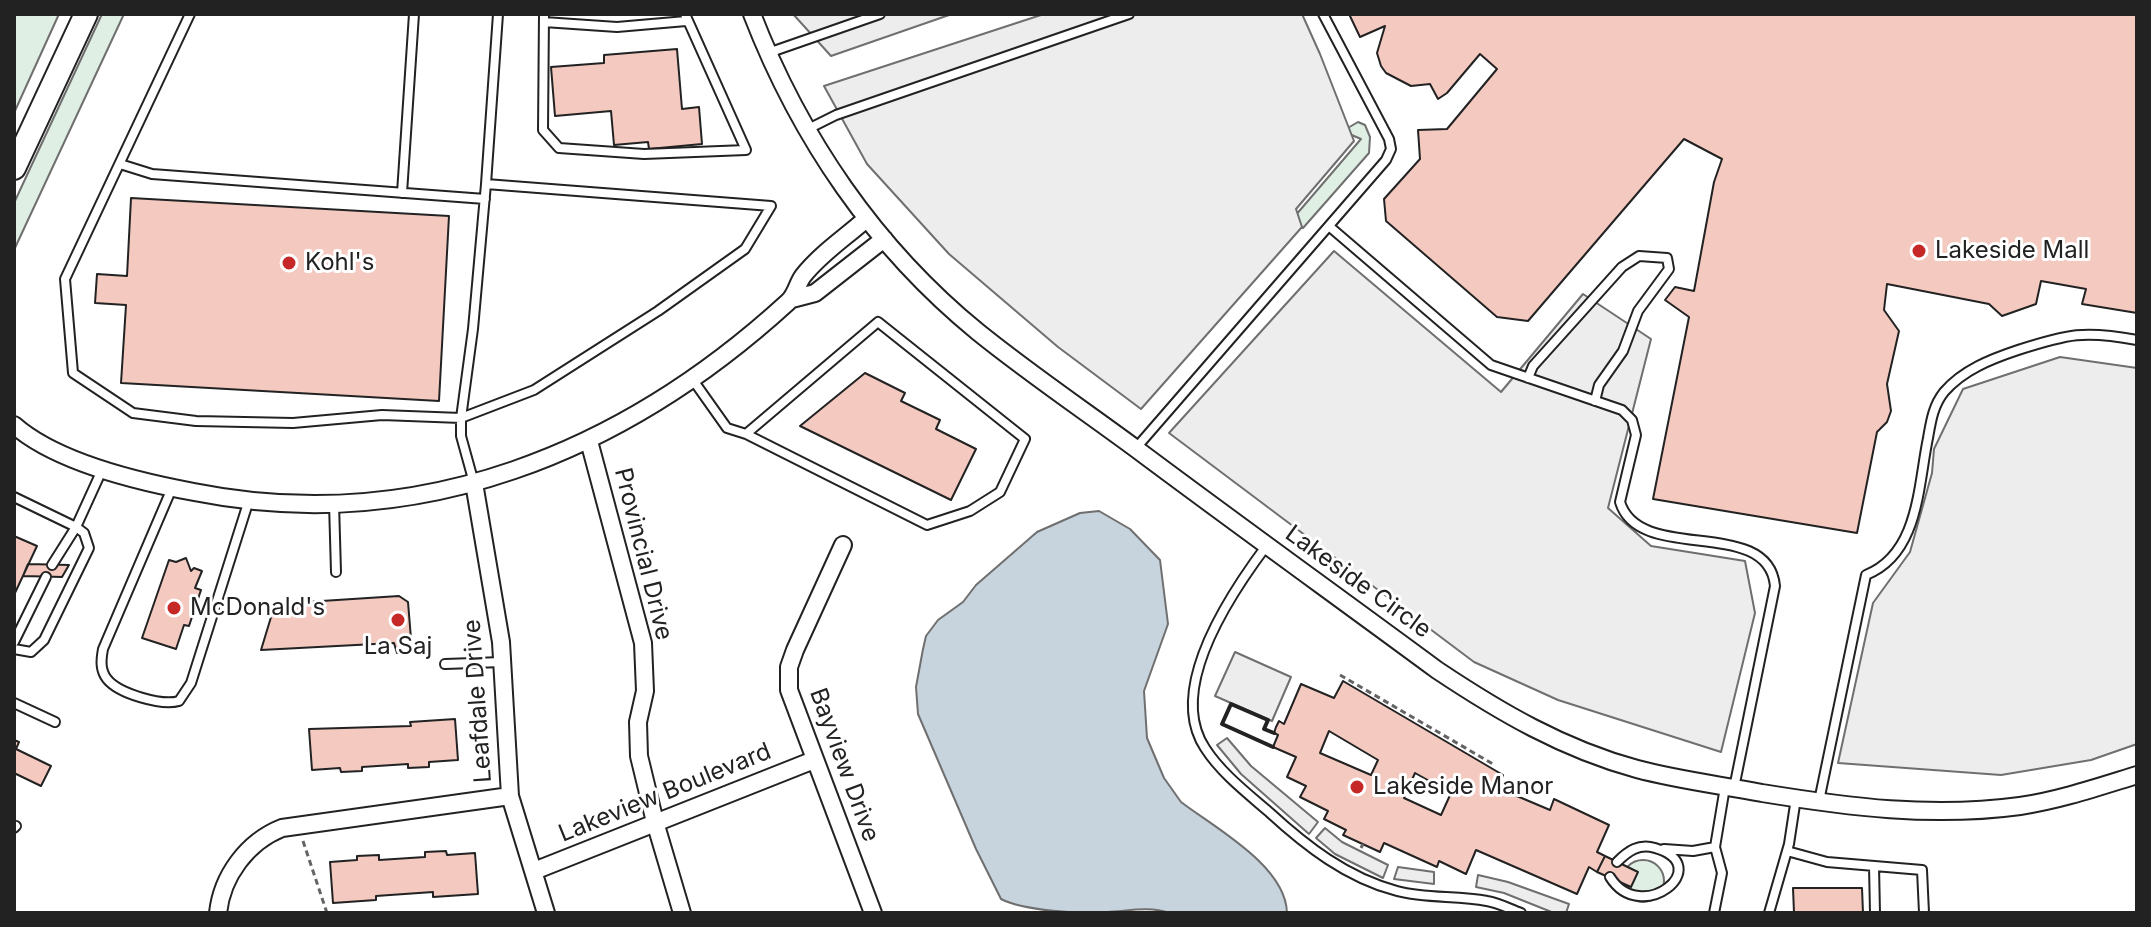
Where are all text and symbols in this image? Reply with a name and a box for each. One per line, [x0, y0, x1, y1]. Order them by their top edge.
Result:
place label: Lakeside Mall [1935, 237, 2089, 265]
marker: Lakeside Mall [1910, 242, 1928, 260]
place label: Kohl's [305, 249, 374, 277]
marker: Kohl's [280, 254, 298, 272]
street label: Provincial Drive [608, 465, 678, 643]
street label: Lakeside Circle [1280, 519, 1436, 645]
place label: McDonald's [190, 594, 325, 622]
marker: McDonald's [165, 599, 183, 617]
marker: La Saj [389, 611, 407, 629]
street label: Leafdale Drive [458, 618, 498, 784]
place label: La Saj [364, 633, 432, 661]
street label: Bayview Drive [803, 684, 885, 846]
street label: Lakeview Boulevard [555, 737, 775, 849]
place label: Lakeside Manor [1373, 773, 1553, 801]
marker: Lakeside Manor [1348, 778, 1366, 796]

